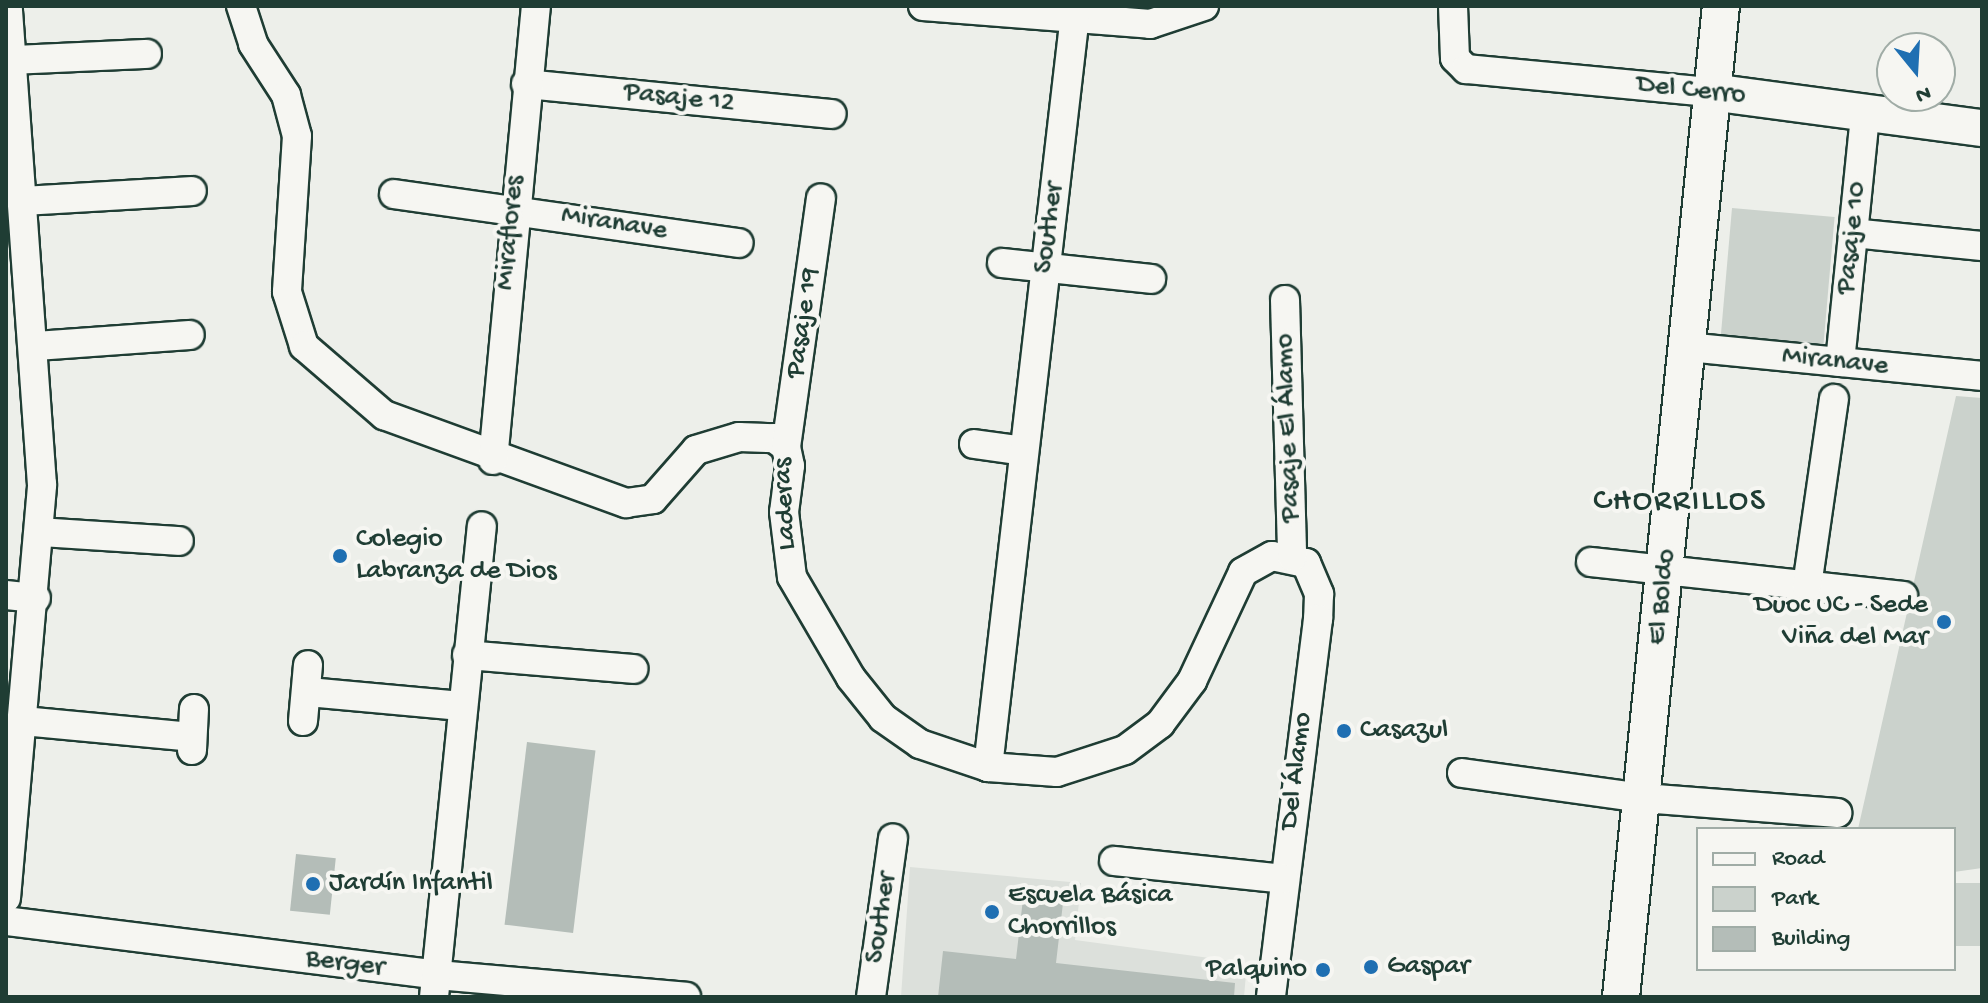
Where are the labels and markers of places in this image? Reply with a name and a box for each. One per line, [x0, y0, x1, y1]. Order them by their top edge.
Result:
place label: Colegio Labranza de Dios [356, 523, 557, 589]
marker: Colegio Labranza de Dios [331, 547, 349, 565]
place label: Duoc UC - Sede Viña del Mar [1754, 589, 1928, 655]
marker: Duoc UC - Sede Viña del Mar [1935, 613, 1953, 631]
place label: Casazul [1360, 714, 1448, 748]
marker: Casazul [1335, 722, 1353, 740]
place label: Jardín Infantil [329, 867, 493, 901]
marker: Jardín Infantil [304, 875, 322, 893]
place label: Escuela Básica Chorrillos [1008, 879, 1172, 945]
marker: Escuela Básica Chorrillos [983, 903, 1001, 921]
place label: Gaspar [1387, 950, 1470, 984]
place label: Palquino [1206, 953, 1307, 987]
marker: Gaspar [1362, 958, 1380, 976]
marker: Palquino [1314, 961, 1332, 979]

